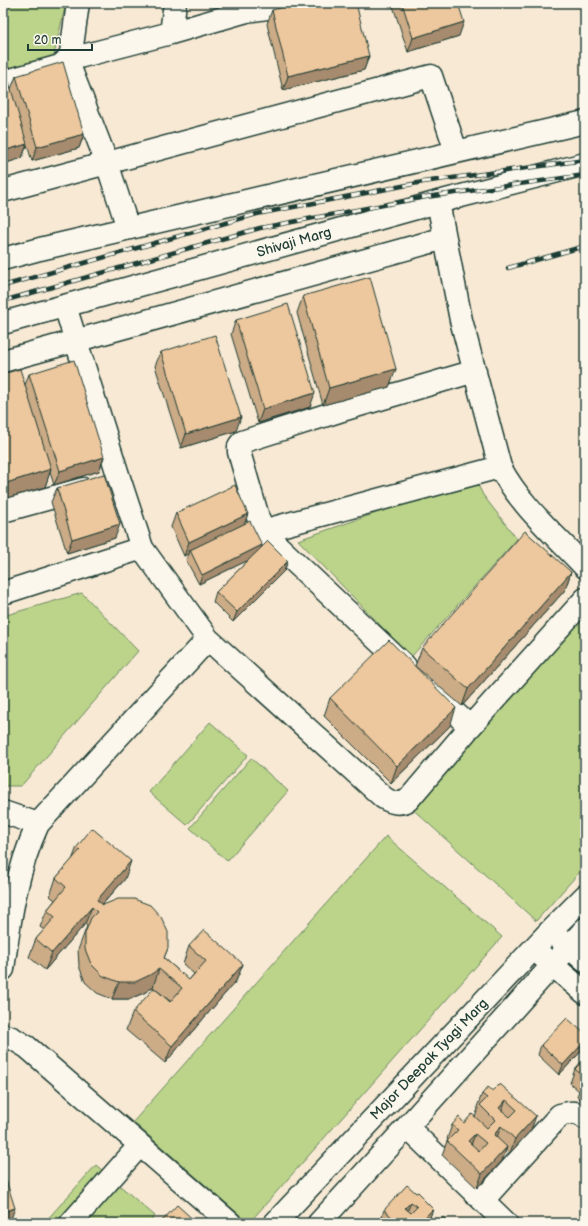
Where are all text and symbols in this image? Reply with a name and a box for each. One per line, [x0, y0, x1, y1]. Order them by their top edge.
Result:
scale bar [28, 26, 92, 52]
text: 20 m [34, 33, 61, 48]
street label: Shivaji Marg [255, 223, 333, 261]
street label: Major Deepak Tyagi Marg [367, 995, 491, 1123]

